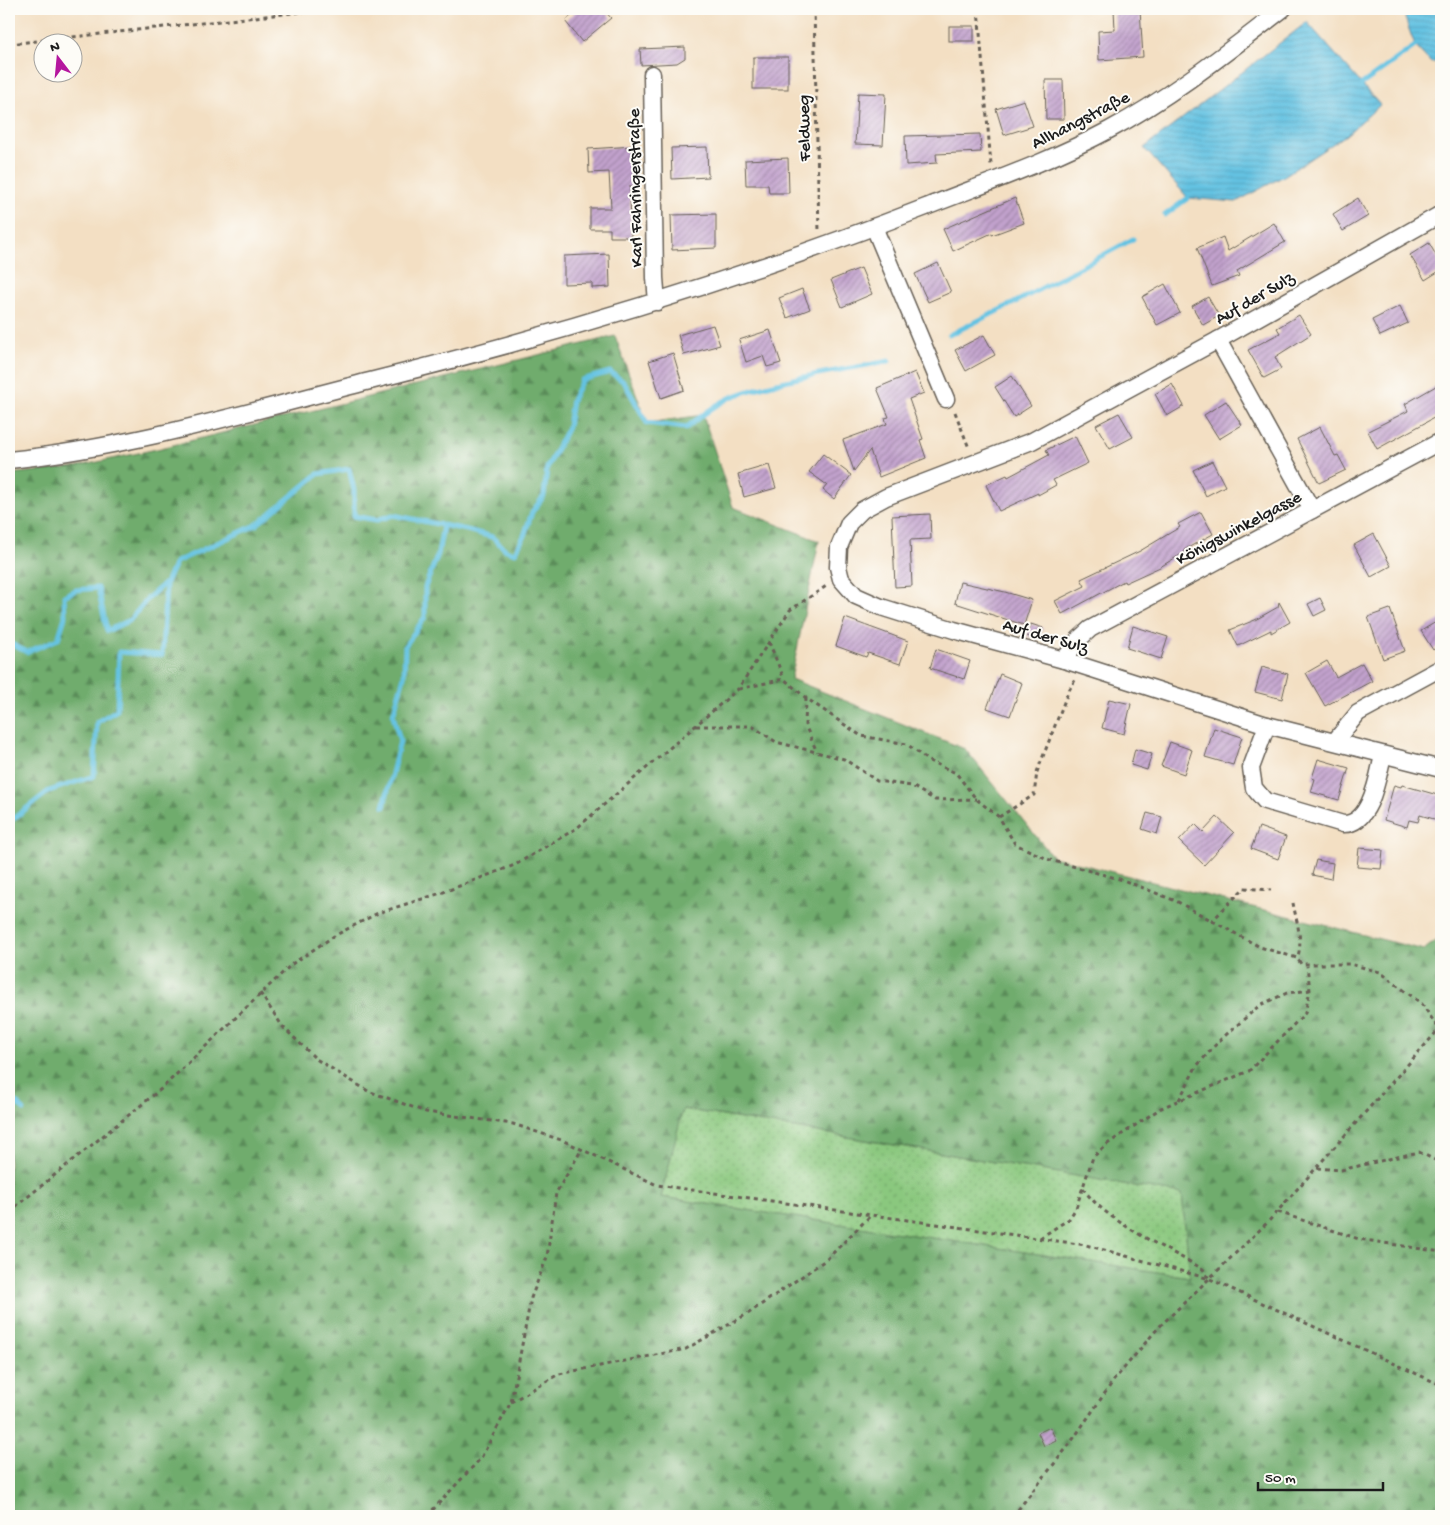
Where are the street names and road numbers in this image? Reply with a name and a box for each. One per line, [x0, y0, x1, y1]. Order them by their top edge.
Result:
street label: Allhangstraße [1028, 87, 1134, 155]
street label: Feldweg [794, 95, 817, 162]
street label: Karl Fahringerstraße [625, 108, 648, 267]
street label: Auf der Sulz [1212, 268, 1300, 330]
street label: Königswinkelgasse [1173, 487, 1306, 571]
street label: Auf der Sulz [1000, 615, 1092, 660]

